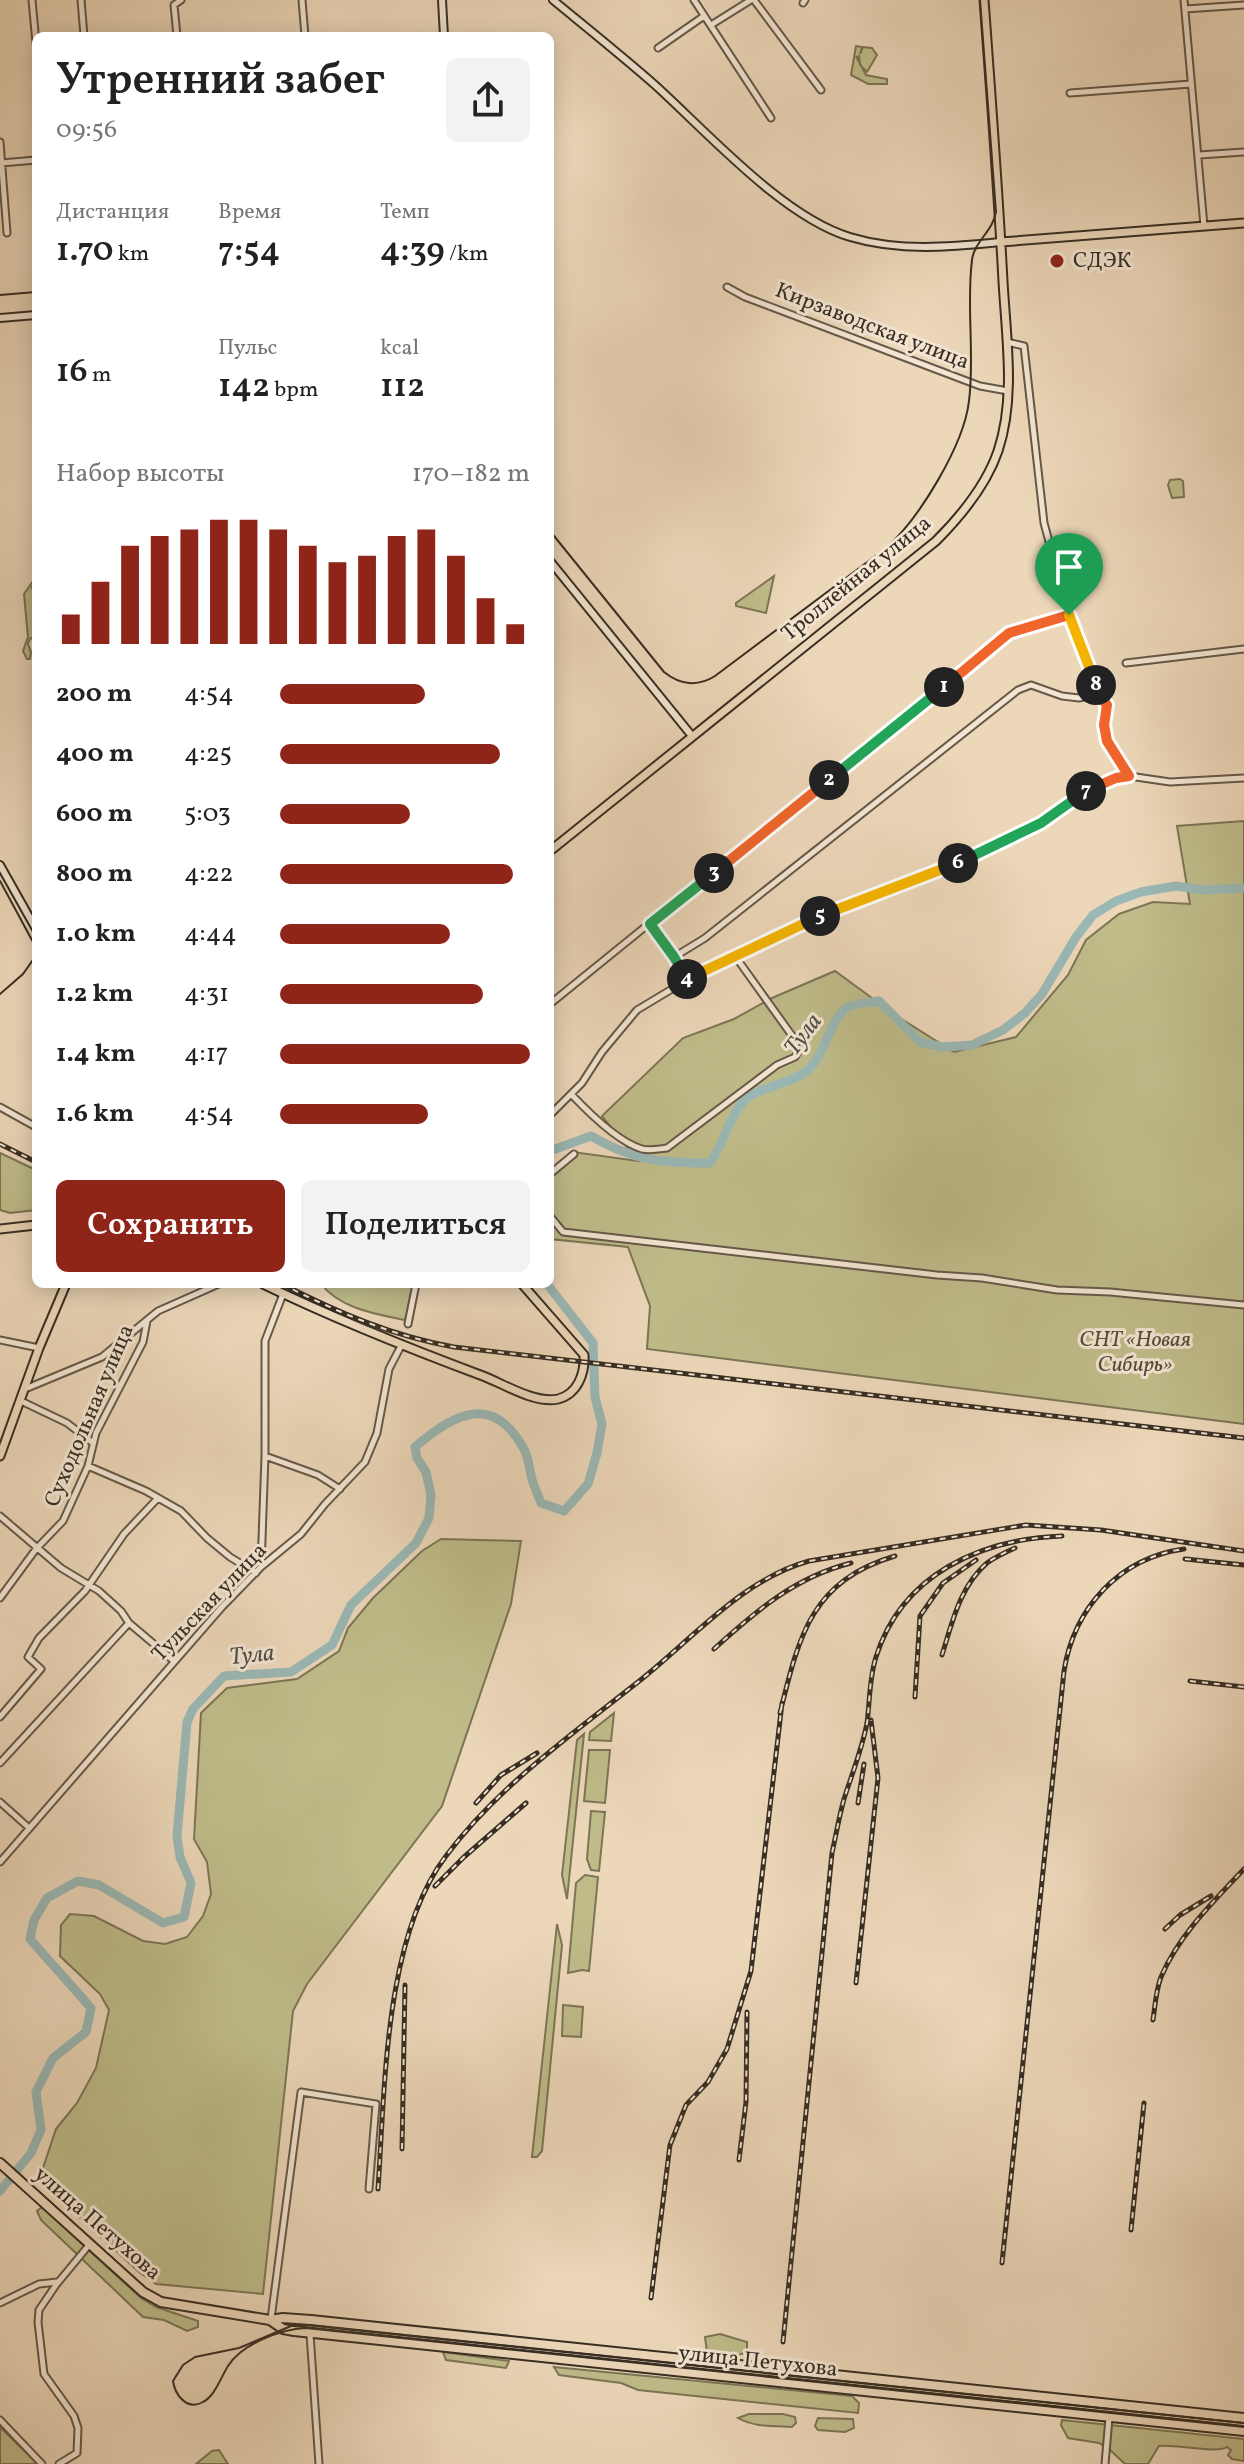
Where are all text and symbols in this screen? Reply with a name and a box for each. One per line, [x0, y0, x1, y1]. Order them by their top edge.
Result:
text: Утренний забег [56, 51, 385, 112]
button: share [446, 58, 530, 142]
text: 09:56 [56, 112, 117, 148]
text: Дистанция [56, 197, 169, 228]
text: Время [218, 197, 281, 228]
text: Темп [380, 197, 430, 228]
text: 1.70 [56, 228, 113, 275]
text: 7:54 [218, 228, 280, 275]
text: 4:39 [380, 228, 445, 275]
text: km [113, 239, 149, 270]
text: /km [445, 239, 489, 270]
place label: СДЭК [1073, 246, 1131, 277]
marker: СДЭК [1048, 252, 1066, 270]
street label: Кирзаводская улица [770, 276, 974, 378]
text: Пульс [218, 333, 277, 364]
text: kcal [380, 333, 419, 364]
text: 16 [56, 349, 88, 396]
text: m [88, 360, 111, 391]
text: 142 [218, 364, 270, 411]
text: 112 [380, 364, 425, 411]
text: bpm [270, 375, 318, 406]
text: Набор высоты [56, 456, 224, 492]
text: 170–182 m [412, 456, 530, 492]
street label: Троллейная улица [775, 509, 939, 649]
pin [1035, 533, 1103, 615]
icon: arrive [1047, 545, 1091, 589]
pin: 8 [1076, 665, 1116, 705]
pin: 1 [924, 667, 964, 707]
text: 8 [1090, 669, 1102, 700]
text: 1 [940, 671, 948, 702]
text: 200 m [56, 676, 132, 712]
text: 4:54 [184, 676, 234, 712]
text: 400 m [56, 736, 134, 772]
text: 4:25 [184, 736, 232, 772]
pin: 2 [809, 760, 849, 800]
text: 2 [823, 764, 835, 795]
pin: 7 [1066, 771, 1106, 811]
text: 7 [1081, 775, 1091, 806]
text: 600 m [56, 796, 133, 832]
text: 5:03 [184, 796, 231, 832]
pin: 6 [938, 843, 978, 883]
text: 6 [952, 847, 964, 878]
pin: 3 [694, 853, 734, 893]
text: 800 m [56, 856, 133, 892]
text: 4:22 [184, 856, 234, 892]
text: 3 [708, 857, 720, 888]
pin: 5 [800, 896, 840, 936]
text: 5 [815, 900, 825, 931]
text: 1.0 km [56, 916, 136, 952]
text: 4:44 [184, 916, 237, 952]
pin: 4 [667, 959, 707, 999]
text: 4 [680, 963, 694, 994]
text: 1.2 km [56, 976, 133, 1012]
text: 4:31 [184, 976, 229, 1012]
water label: Тула [777, 1007, 831, 1063]
text: 1.4 km [56, 1036, 136, 1072]
text: 4:17 [184, 1036, 228, 1072]
text: 1.6 km [56, 1096, 134, 1132]
text: 4:54 [184, 1096, 234, 1132]
button: Сохранить [56, 1180, 285, 1272]
button: Поделиться [301, 1180, 530, 1272]
street label: Суходольная улица [37, 1320, 143, 1512]
park label: СНТ «Новая Сибирь» [1079, 1325, 1191, 1381]
street label: Тульская улица [145, 1537, 275, 1669]
water label: Тула [228, 1637, 276, 1675]
street label: улица Петухова [26, 2160, 168, 2288]
street label: улица Петухова [677, 2338, 839, 2386]

